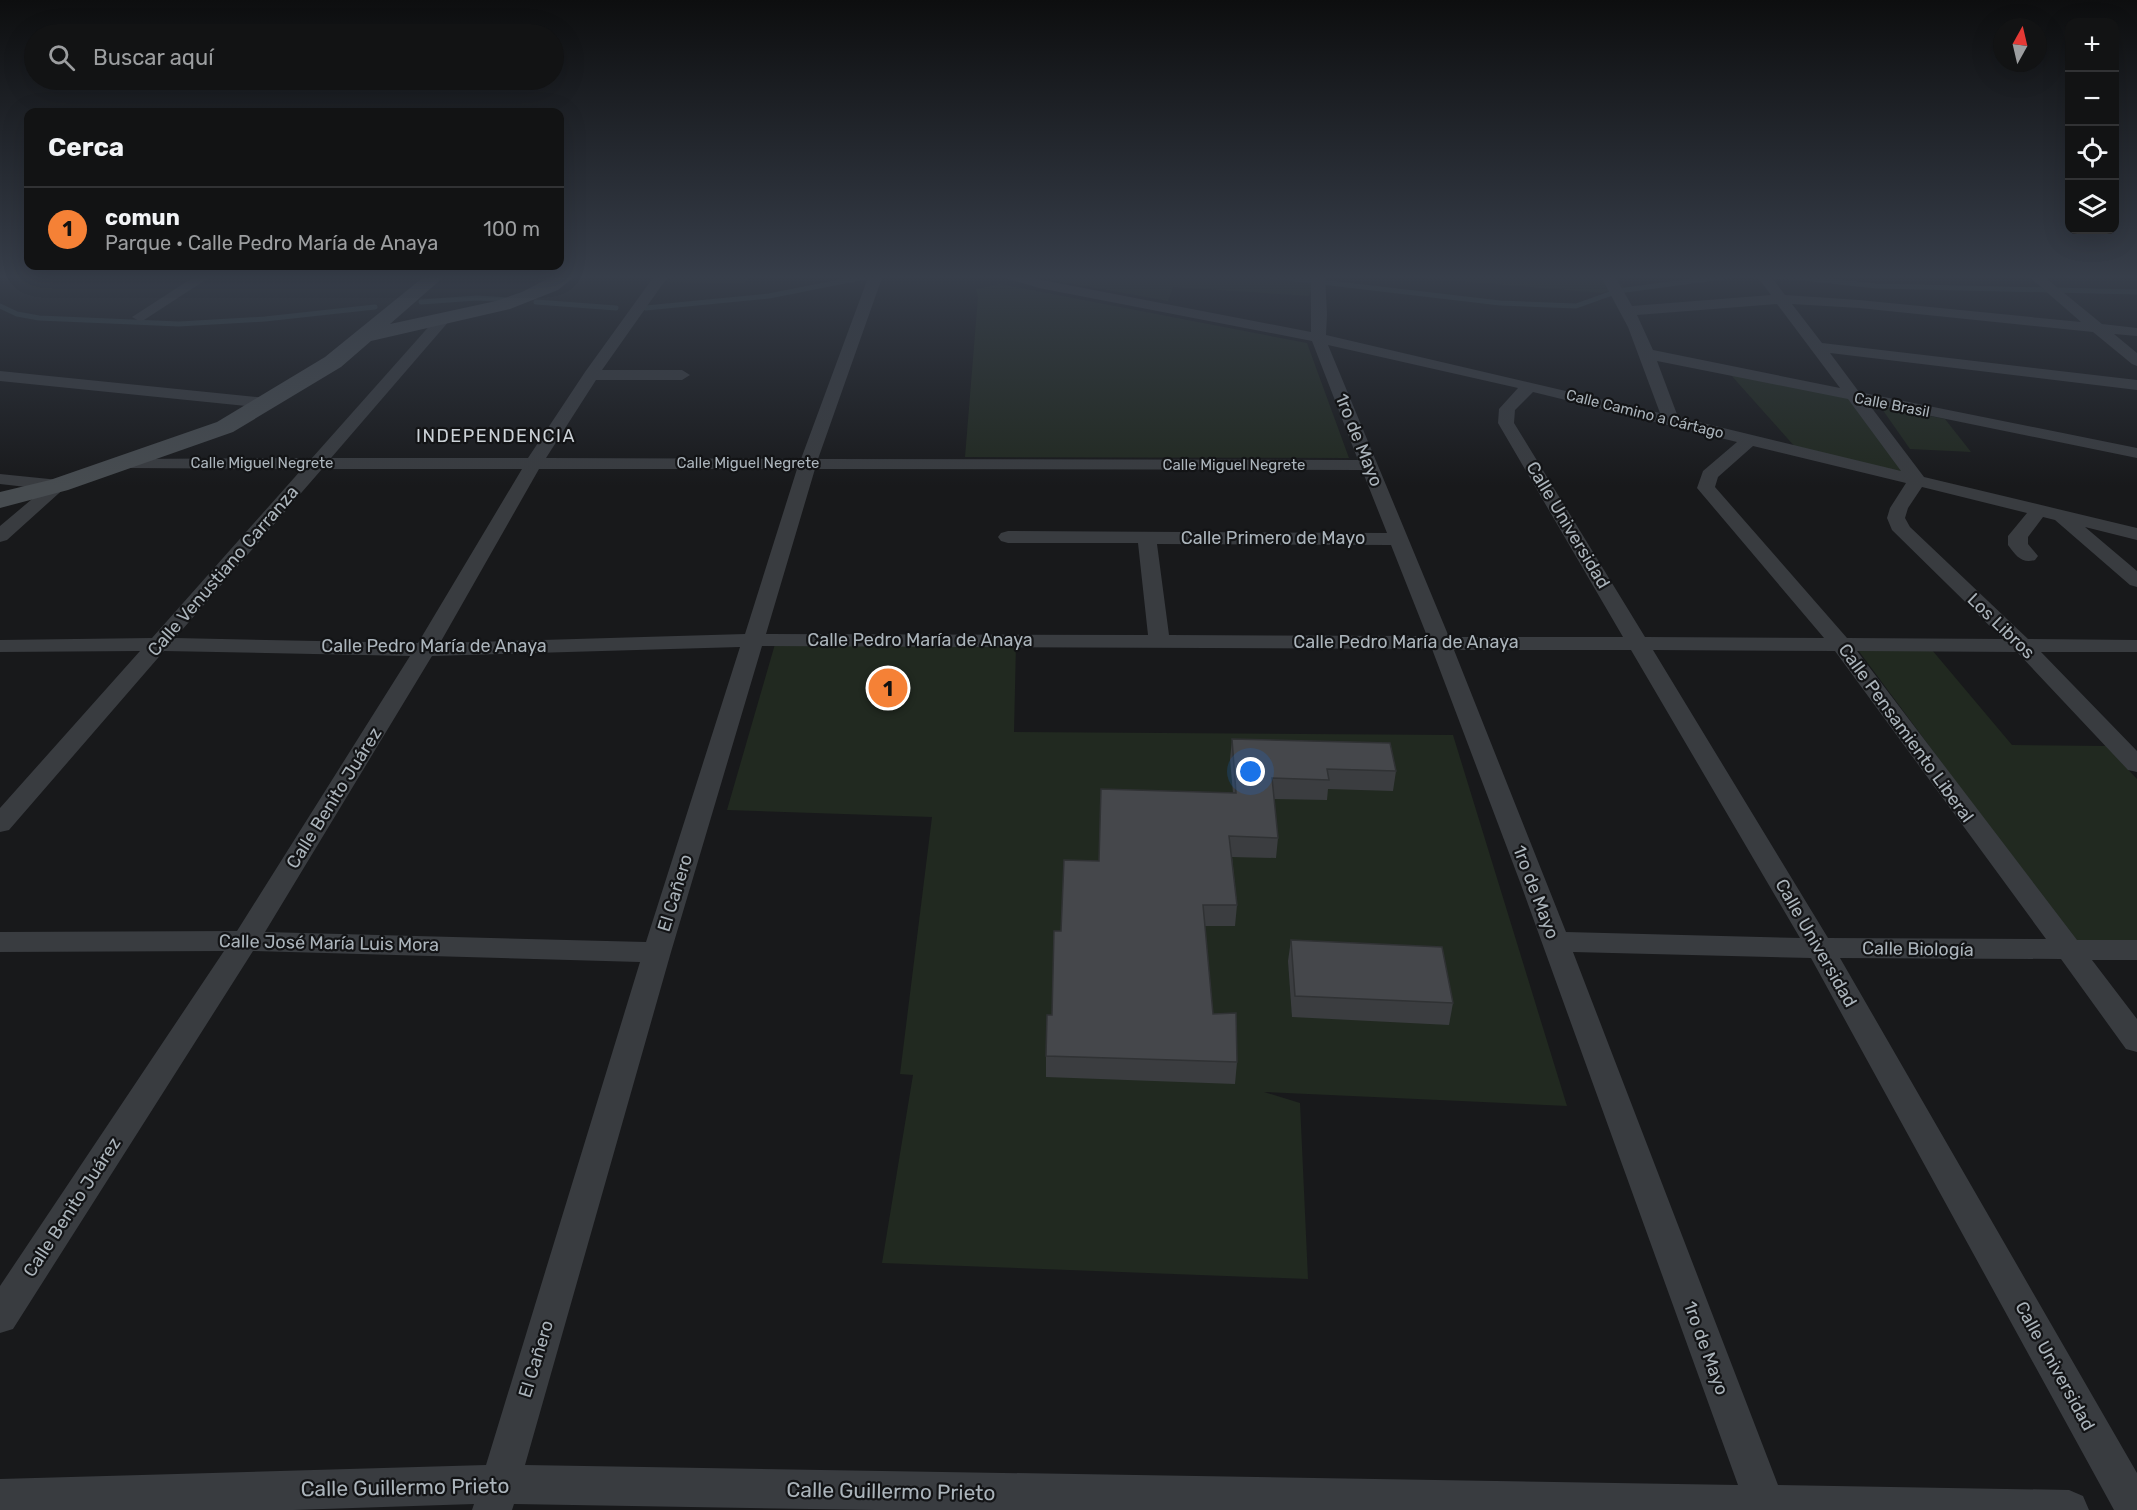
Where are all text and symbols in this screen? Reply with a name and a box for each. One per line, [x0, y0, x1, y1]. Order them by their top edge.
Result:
north arrow [1993, 18, 2047, 72]
map controls [2065, 18, 2119, 234]
button: + [2065, 18, 2119, 72]
search box [24, 24, 564, 90]
icon: search [45, 41, 78, 74]
text: Buscar aquí [93, 44, 214, 71]
button: − [2065, 72, 2119, 126]
button: locate [2065, 126, 2119, 180]
text: Cerca [48, 132, 124, 163]
button: layers [2065, 180, 2119, 234]
text: comun [105, 204, 180, 231]
text: 1 [63, 217, 72, 241]
text: 100 m [483, 217, 540, 241]
text: Parque · Calle Pedro María de Anaya [105, 231, 438, 255]
street label: Calle Camino a Cártago [1564, 386, 1726, 442]
street label: Calle Brasil [1853, 389, 1931, 421]
street label: 1ro de Mayo [1330, 390, 1388, 490]
district label: INDEPENDENCIA [416, 425, 576, 447]
street label: Calle Miguel Negrete [191, 454, 333, 472]
street label: Calle Miguel Negrete [677, 454, 819, 472]
street label: Calle Miguel Negrete [1163, 456, 1305, 474]
street label: Calle Universidad [1521, 457, 1615, 593]
street label: Calle Venustiano Carranza [143, 481, 303, 661]
street label: Calle Primero de Mayo [1181, 527, 1365, 549]
street label: Los Libros [1963, 588, 2039, 664]
street label: Calle Pedro María de Anaya [807, 629, 1033, 651]
street label: Calle Pedro María de Anaya [1293, 631, 1519, 653]
street label: Calle Pedro María de Anaya [321, 635, 547, 657]
street label: Calle Pensamiento Liberal [1834, 639, 1978, 827]
pin: 1 [868, 666, 908, 710]
street label: Calle Benito Juárez [282, 723, 386, 873]
your location [1236, 757, 1265, 786]
street label: 1ro de Mayo [1508, 842, 1564, 942]
street label: El Cañero [653, 852, 697, 934]
street label: Calle Universidad [1770, 875, 1862, 1011]
street label: Calle José María Luis Mora [219, 930, 439, 956]
street label: Calle Biología [1862, 937, 1974, 961]
street label: Calle Benito Juárez [19, 1133, 125, 1281]
street label: Calle Universidad [2010, 1297, 2100, 1435]
street label: 1ro de Mayo [1679, 1298, 1733, 1398]
street label: El Cañero [514, 1318, 558, 1400]
street label: Calle Guillermo Prieto [300, 1473, 510, 1501]
street label: Calle Guillermo Prieto [786, 1477, 996, 1505]

